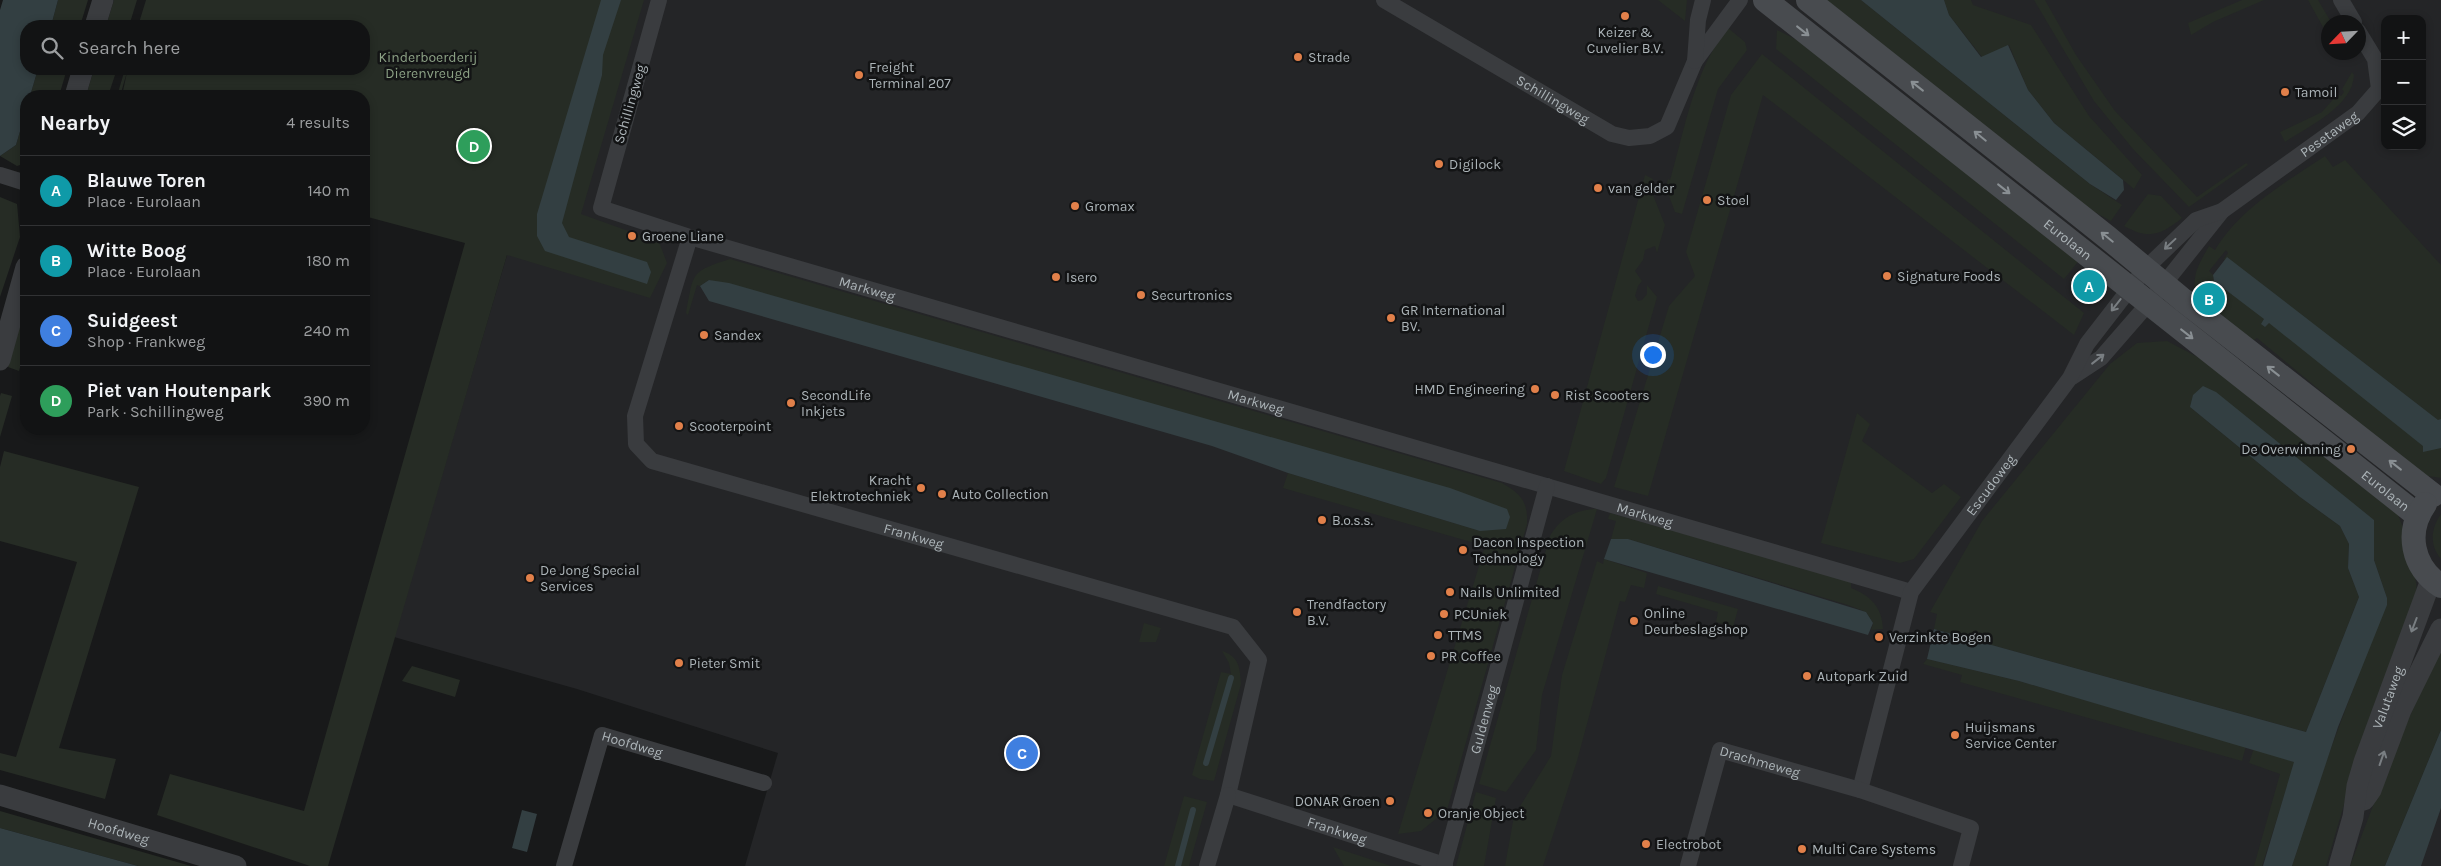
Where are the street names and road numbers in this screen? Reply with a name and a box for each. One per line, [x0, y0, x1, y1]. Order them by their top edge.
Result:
street label: Schillingweg [611, 62, 649, 146]
street label: Schillingweg [1513, 71, 1593, 127]
street label: Pesetaweg [2297, 107, 2362, 161]
street label: Eurolaan [2040, 215, 2095, 264]
street label: Markweg [837, 272, 897, 305]
street label: Markweg [1226, 385, 1286, 418]
street label: Escudoweg [1962, 451, 2019, 519]
street label: Eurolaan [2358, 466, 2413, 515]
street label: Markweg [1615, 498, 1675, 531]
street label: Frankweg [882, 519, 946, 553]
street label: Valutaweg [2368, 664, 2407, 731]
street label: Guldenweg [1466, 683, 1501, 756]
street label: Hoofdweg [600, 727, 665, 761]
street label: Drachmeweg [1718, 742, 1803, 781]
street label: Frankweg [1305, 813, 1369, 848]
street label: Hoofdweg [86, 814, 151, 848]

